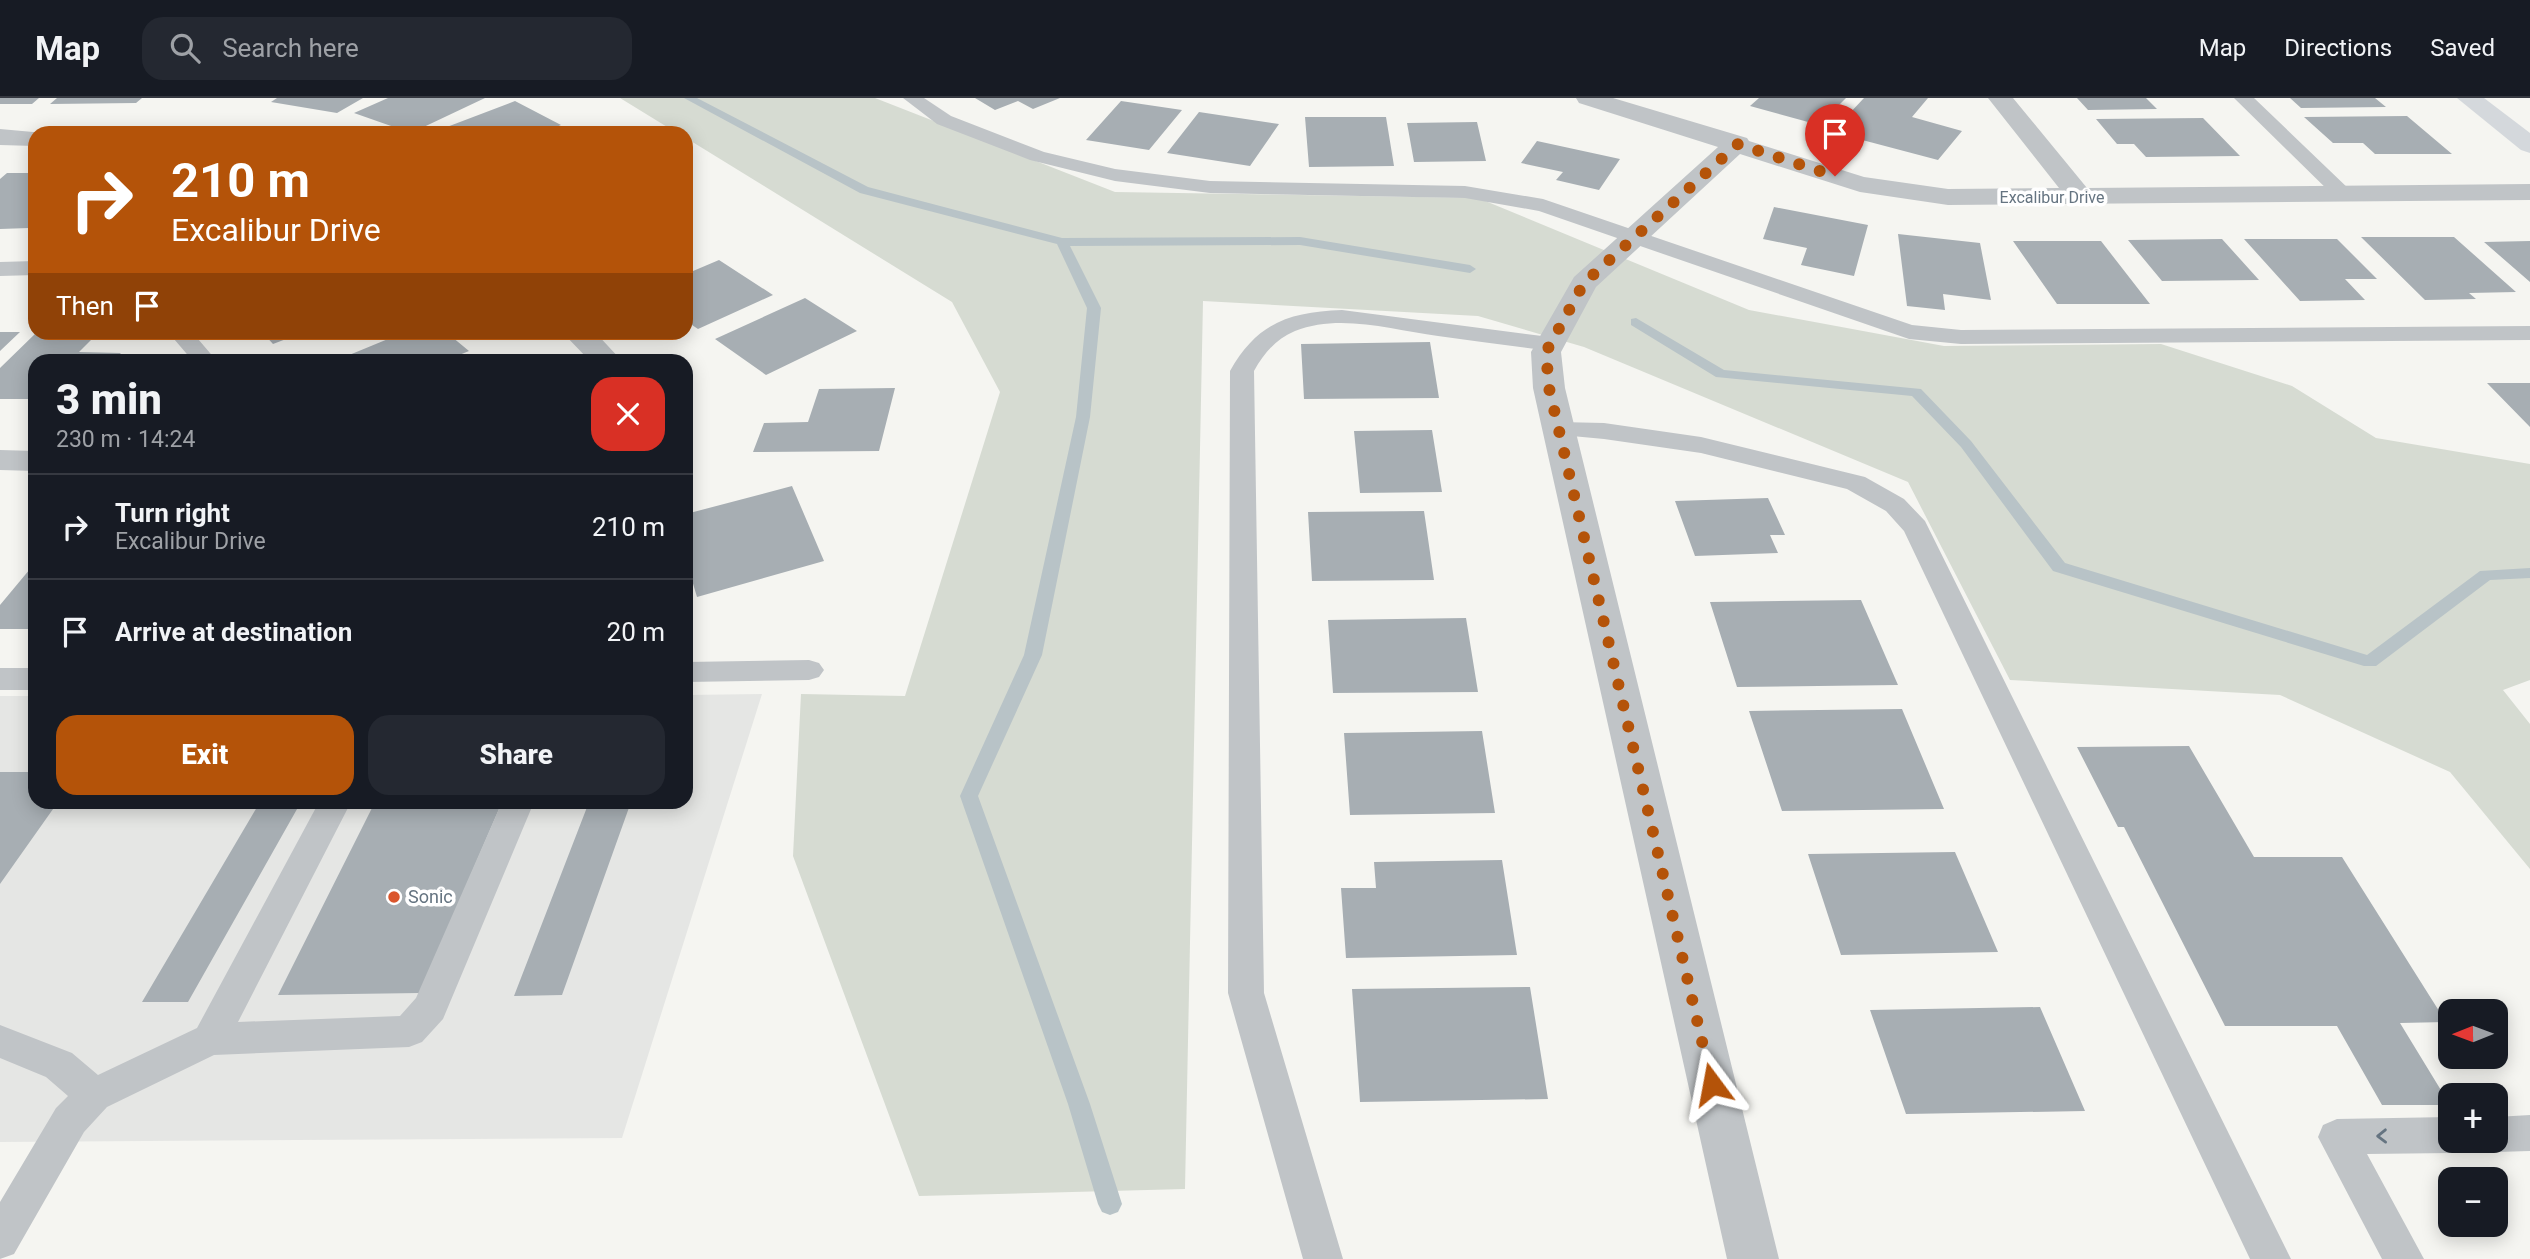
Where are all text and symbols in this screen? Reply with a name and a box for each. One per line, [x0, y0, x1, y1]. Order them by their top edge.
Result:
search box [142, 17, 632, 80]
text: Map [35, 29, 100, 68]
icon: search [166, 29, 204, 67]
text: Search here [222, 33, 359, 63]
text: Map [2199, 34, 2246, 62]
text: Directions [2284, 34, 2392, 62]
text: Saved [2430, 34, 2495, 62]
pin [1805, 104, 1865, 176]
icon: arrive [1816, 115, 1854, 153]
text: 210 m [171, 152, 310, 209]
icon: right [56, 154, 147, 245]
street label: Excalibur Drive [2000, 188, 2104, 207]
text: Excalibur Drive [171, 211, 381, 249]
icon: arrive [128, 287, 166, 325]
text: Then [56, 291, 114, 321]
text: 3 min [56, 375, 162, 424]
button: close [591, 377, 665, 451]
text: 230 m · 14:24 [56, 426, 195, 453]
text: Turn right [115, 498, 230, 528]
icon: right [56, 508, 94, 546]
text: 210 m [592, 512, 665, 542]
text: Excalibur Drive [115, 528, 266, 555]
icon: arrive [56, 613, 94, 651]
text: Arrive at destination [115, 617, 352, 647]
text: 20 m [607, 617, 665, 647]
button: Exit [56, 715, 354, 795]
button: Share [368, 715, 665, 795]
place label: Sonic [408, 886, 453, 907]
marker: Sonic [386, 889, 402, 905]
north arrow [2438, 999, 2508, 1069]
map controls [2438, 999, 2508, 1237]
position arrow [1675, 1047, 1749, 1121]
button: + [2438, 1083, 2508, 1153]
one-way arrow [2376, 1128, 2387, 1144]
button: − [2438, 1167, 2508, 1237]

